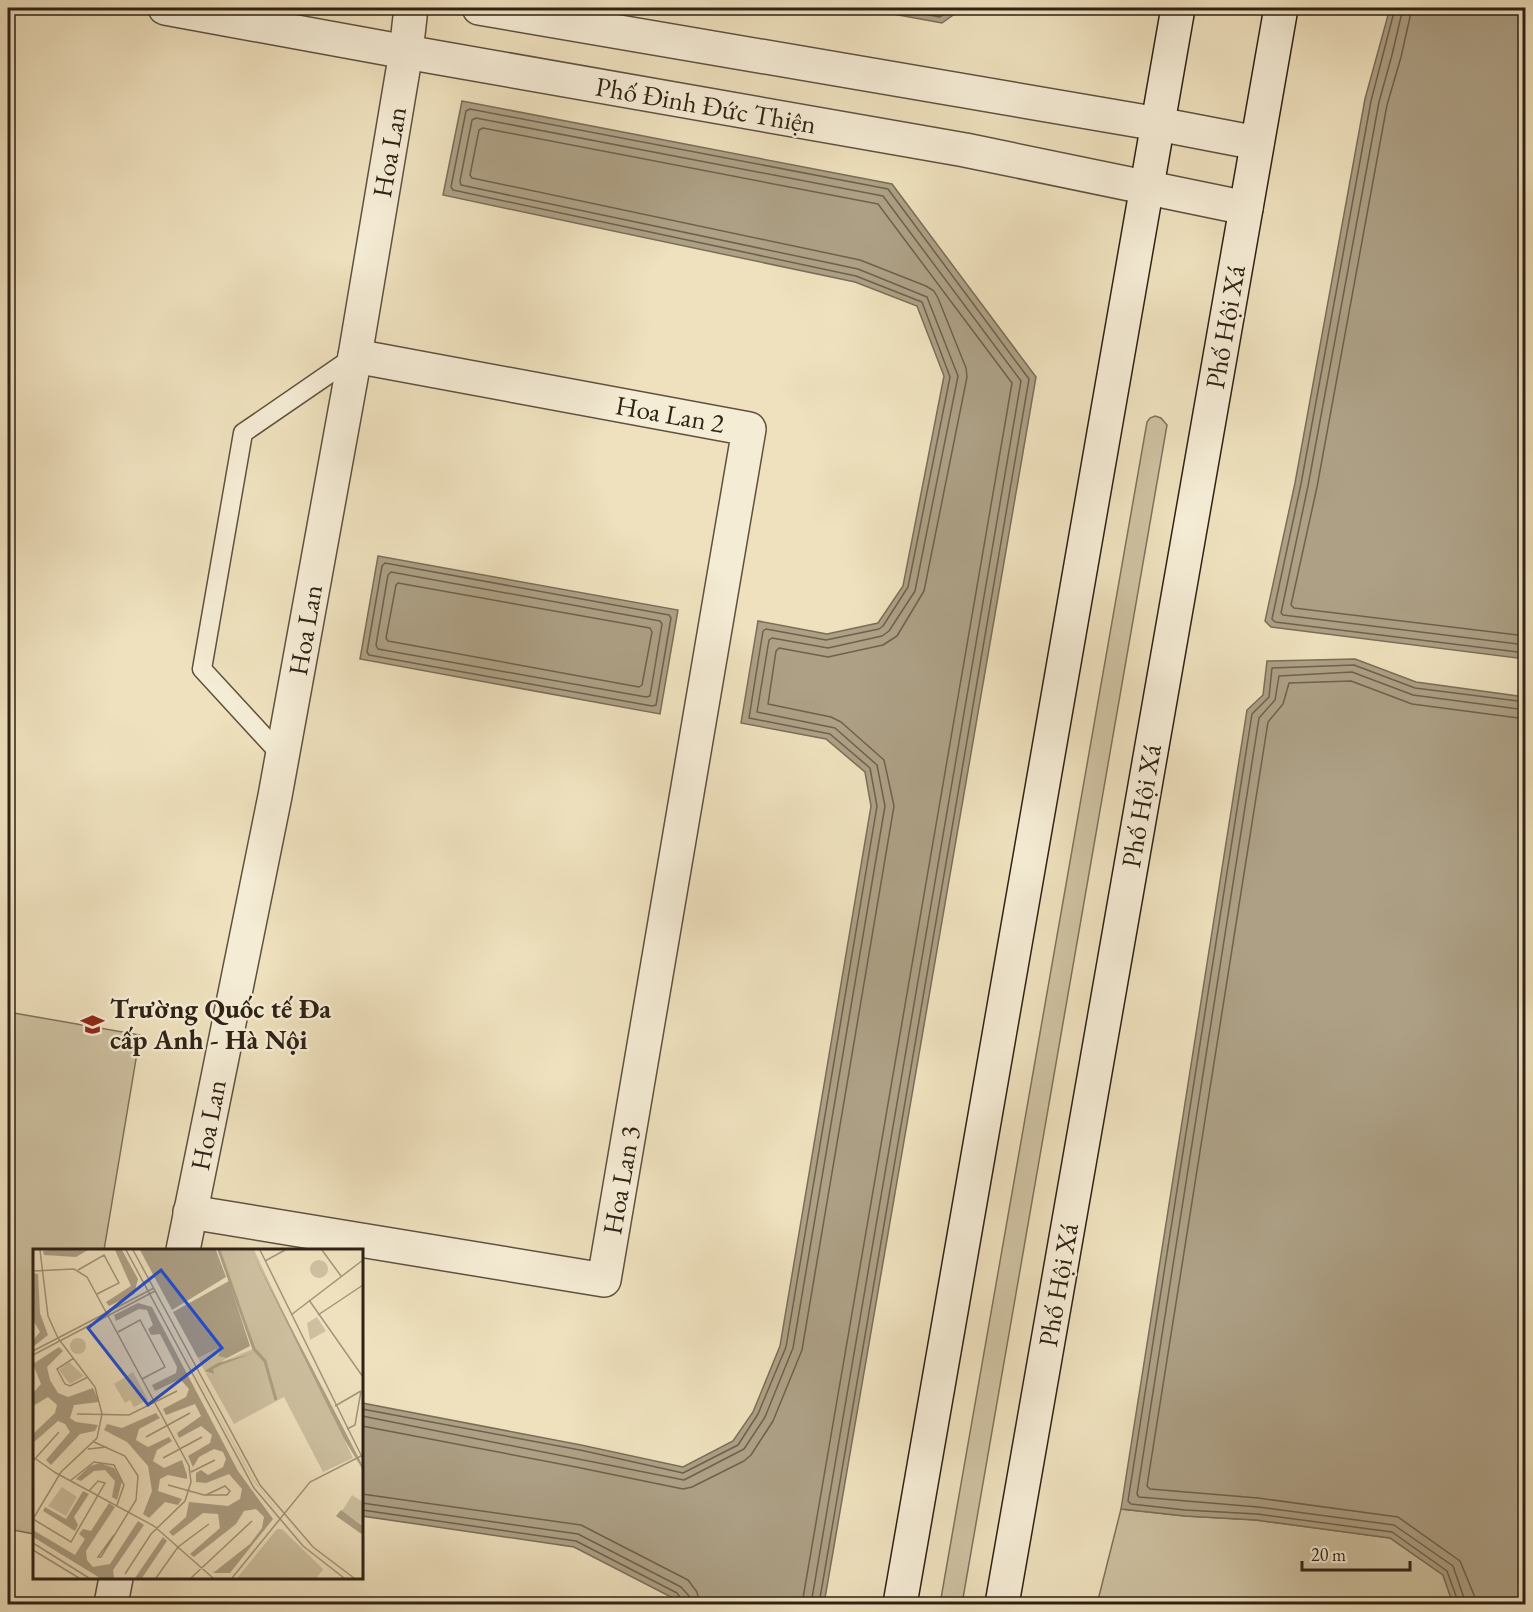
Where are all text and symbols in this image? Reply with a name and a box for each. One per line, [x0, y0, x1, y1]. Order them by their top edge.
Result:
street label: Phố Đinh Đức Thiện [593, 68, 819, 142]
street label: Hoa Lan [364, 104, 414, 200]
street label: Phố Hội Xá [1197, 262, 1253, 391]
street label: Hoa Lan 2 [613, 387, 727, 441]
street label: Hoa Lan [280, 582, 330, 678]
street label: Phố Hội Xá [1113, 741, 1169, 870]
place label: Trường Quốc tế Đa cấp Anh - Hà Nội [110, 991, 331, 1057]
school or university icon: Trường Quốc tế Đa cấp Anh - Hà Nội [79, 1011, 105, 1037]
street label: Hoa Lan [182, 1077, 234, 1173]
street label: Hoa Lan 3 [594, 1123, 648, 1237]
street label: Phố Hội Xá [1030, 1220, 1086, 1349]
inset map [33, 1249, 363, 1579]
scale bar [1302, 1534, 1410, 1572]
text: 20 m [1311, 1543, 1346, 1566]

